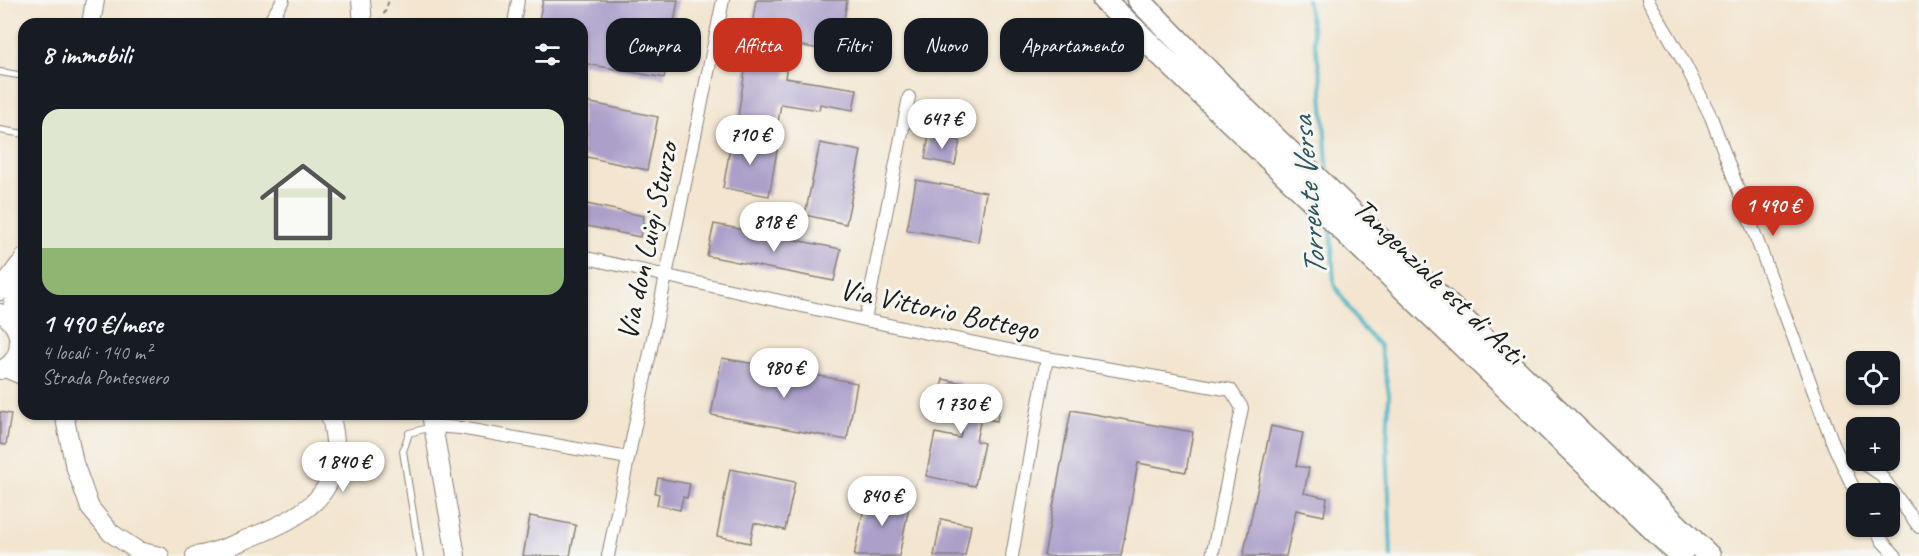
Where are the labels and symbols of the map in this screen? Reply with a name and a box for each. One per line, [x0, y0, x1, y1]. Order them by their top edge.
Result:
pin: 647 € [900, 99, 984, 150]
water label: Torrente Versa [1281, 112, 1336, 278]
pin: 710 € [708, 115, 792, 166]
street label: Via don Luigi Sturzo [608, 135, 687, 343]
pin: 1 490 € [1718, 186, 1828, 237]
street label: Tangenziale est di Asti [1345, 189, 1535, 375]
pin: 818 € [732, 202, 816, 253]
street label: Via Vittorio Bottego [836, 269, 1043, 349]
pin: 980 € [742, 348, 826, 399]
pin: 1 730 € [906, 384, 1016, 435]
pin: 1 840 € [288, 442, 398, 493]
pin: 840 € [840, 476, 924, 527]

